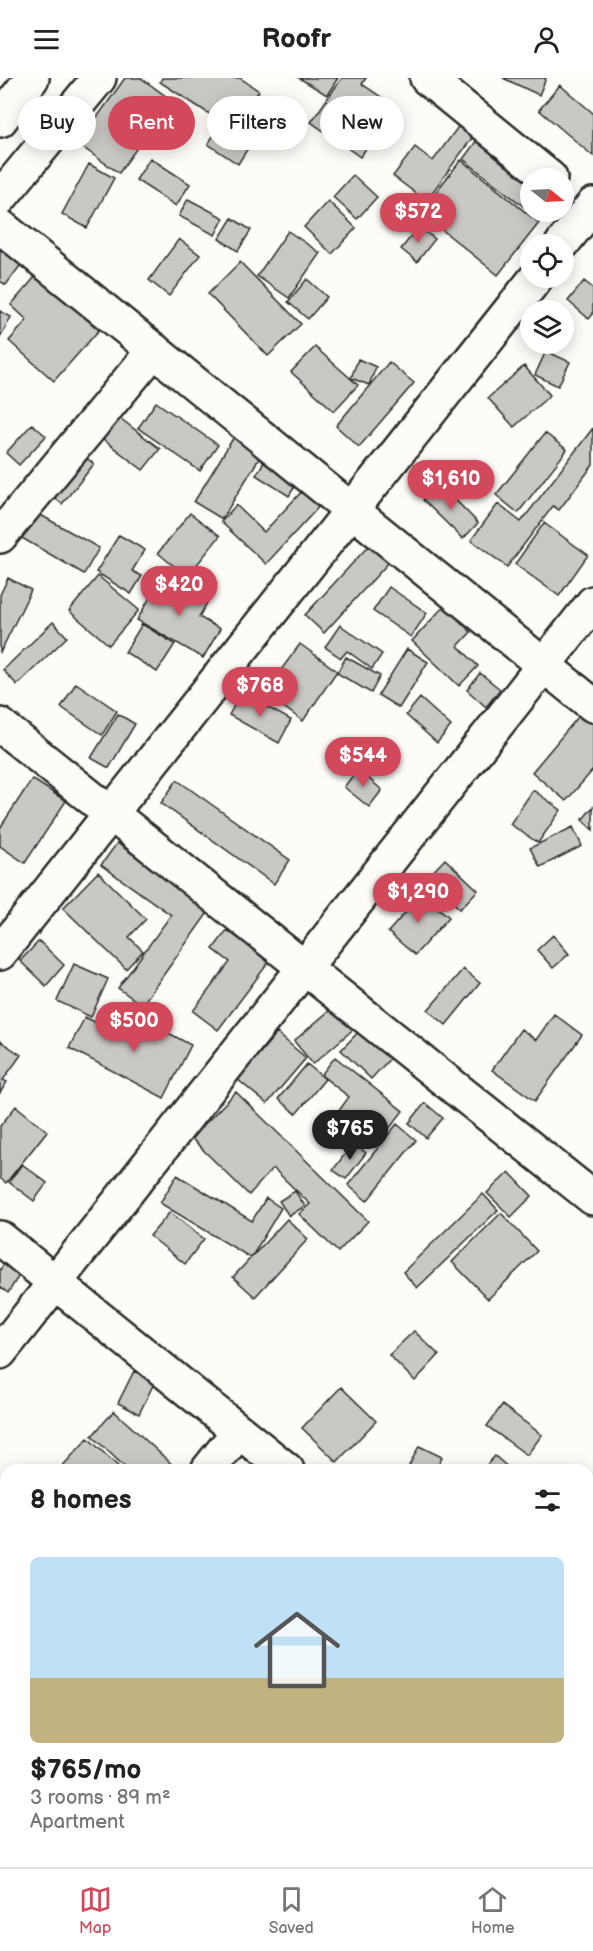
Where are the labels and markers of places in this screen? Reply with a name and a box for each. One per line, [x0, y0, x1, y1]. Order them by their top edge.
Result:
pin: $572 [382, 193, 454, 244]
pin: $1,610 [402, 460, 500, 511]
pin: $420 [143, 566, 215, 617]
pin: $768 [224, 667, 296, 718]
pin: $544 [327, 737, 399, 788]
pin: $1,290 [369, 873, 467, 924]
pin: $500 [98, 1002, 170, 1053]
pin: $765 [314, 1110, 386, 1161]

